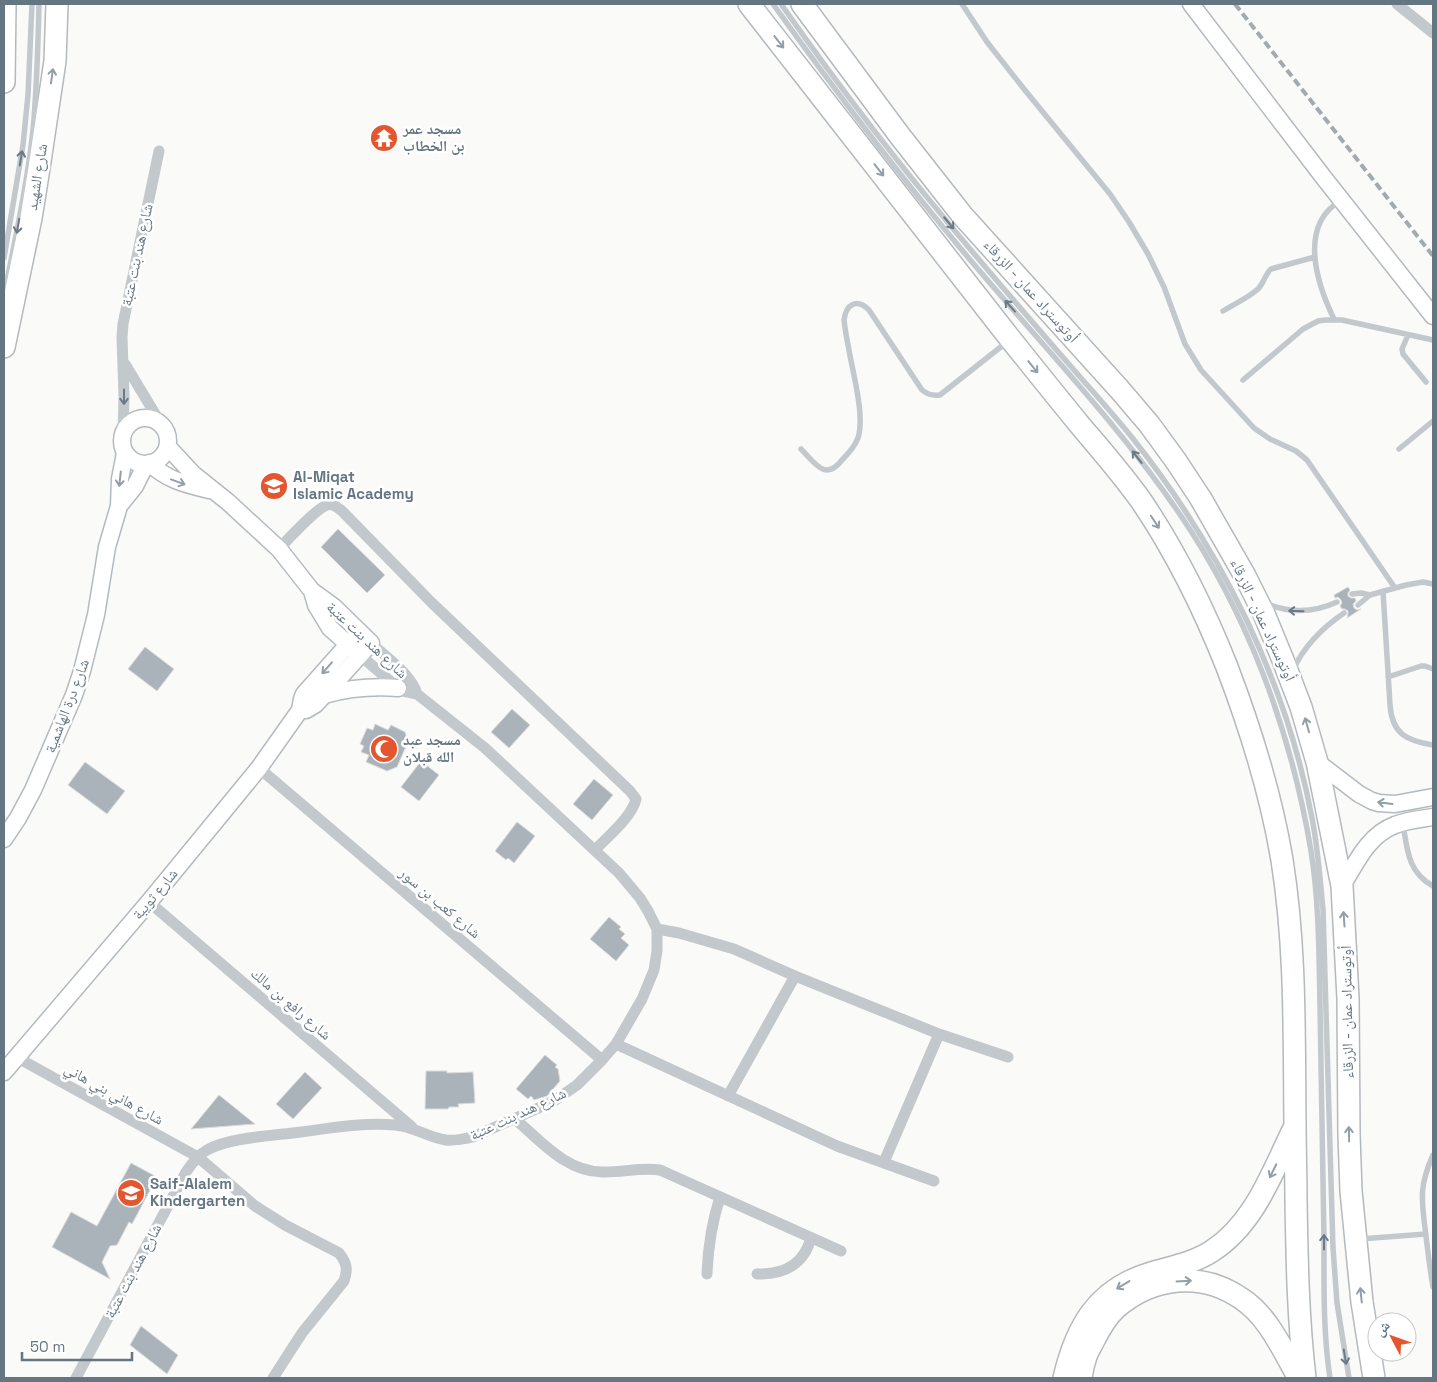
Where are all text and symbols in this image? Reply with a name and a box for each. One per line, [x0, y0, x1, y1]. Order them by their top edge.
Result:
one-way arrow [774, 35, 784, 49]
one-way arrow [48, 68, 58, 84]
place label: مسجد عمر بن الخطاب [402, 119, 464, 155]
temple icon: مسجد عمر بن الخطاب [369, 123, 399, 153]
street label: شارع الشهيد [22, 142, 52, 212]
one-way arrow [17, 151, 27, 167]
one-way arrow [873, 163, 884, 176]
street label: شارع هند بنت عتبة [116, 202, 158, 308]
one-way arrow [943, 216, 954, 229]
one-way arrow [13, 218, 23, 234]
street label: أوتوستراد عمان - الزرقاء [979, 235, 1083, 347]
one-way arrow [1004, 300, 1016, 313]
one-way arrow [1028, 360, 1039, 373]
one-way arrow [119, 388, 129, 405]
one-way arrow [1132, 451, 1143, 464]
place label: Al-Miqat Islamic Academy [293, 467, 414, 503]
one-way arrow [115, 471, 125, 487]
school or university icon: Al-Miqat Islamic Academy [259, 471, 289, 501]
one-way arrow [170, 478, 185, 487]
one-way arrow [1150, 515, 1160, 529]
street label: أوتوستراد عمان - الزرقاء [1226, 556, 1300, 685]
street label: شارع هند بنت عتبة [322, 597, 412, 683]
one-way arrow [1288, 606, 1304, 615]
street label: شارع درة الهاشمية [40, 656, 94, 756]
one-way arrow [321, 662, 333, 675]
one-way arrow [1301, 718, 1311, 734]
place label: مسجد عبد الله قبلان [403, 730, 461, 766]
mosque icon: مسجد عبد الله قبلان [369, 734, 399, 764]
one-way arrow [1378, 798, 1394, 808]
street label: شارع كعب بن سور [394, 862, 485, 943]
street label: شارع ثويبة [128, 864, 182, 924]
one-way arrow [1339, 911, 1348, 927]
street label: أوتوستراد عمان - الزرقاء [1336, 945, 1358, 1079]
street label: شارع رافع بن مالك [246, 963, 336, 1045]
street label: شارع هاني بني هاني [60, 1058, 167, 1131]
street label: شارع هند بنت عتبة [467, 1083, 570, 1145]
one-way arrow [1344, 1126, 1354, 1142]
one-way arrow [1268, 1163, 1277, 1178]
place label: Saif-Alalem Kindergarten [150, 1174, 245, 1210]
school or university icon: Saif-Alalem Kindergarten [116, 1178, 146, 1208]
street label: شارع هند بنت عتبة [100, 1220, 166, 1322]
one-way arrow [1319, 1235, 1329, 1251]
one-way arrow [1175, 1276, 1191, 1285]
one-way arrow [1117, 1280, 1131, 1290]
one-way arrow [1356, 1288, 1366, 1304]
north arrow [1367, 1312, 1417, 1362]
text: ش [1371, 1317, 1394, 1340]
scale bar [22, 1330, 132, 1362]
text: 50 m [30, 1337, 65, 1356]
one-way arrow [1341, 1348, 1351, 1364]

